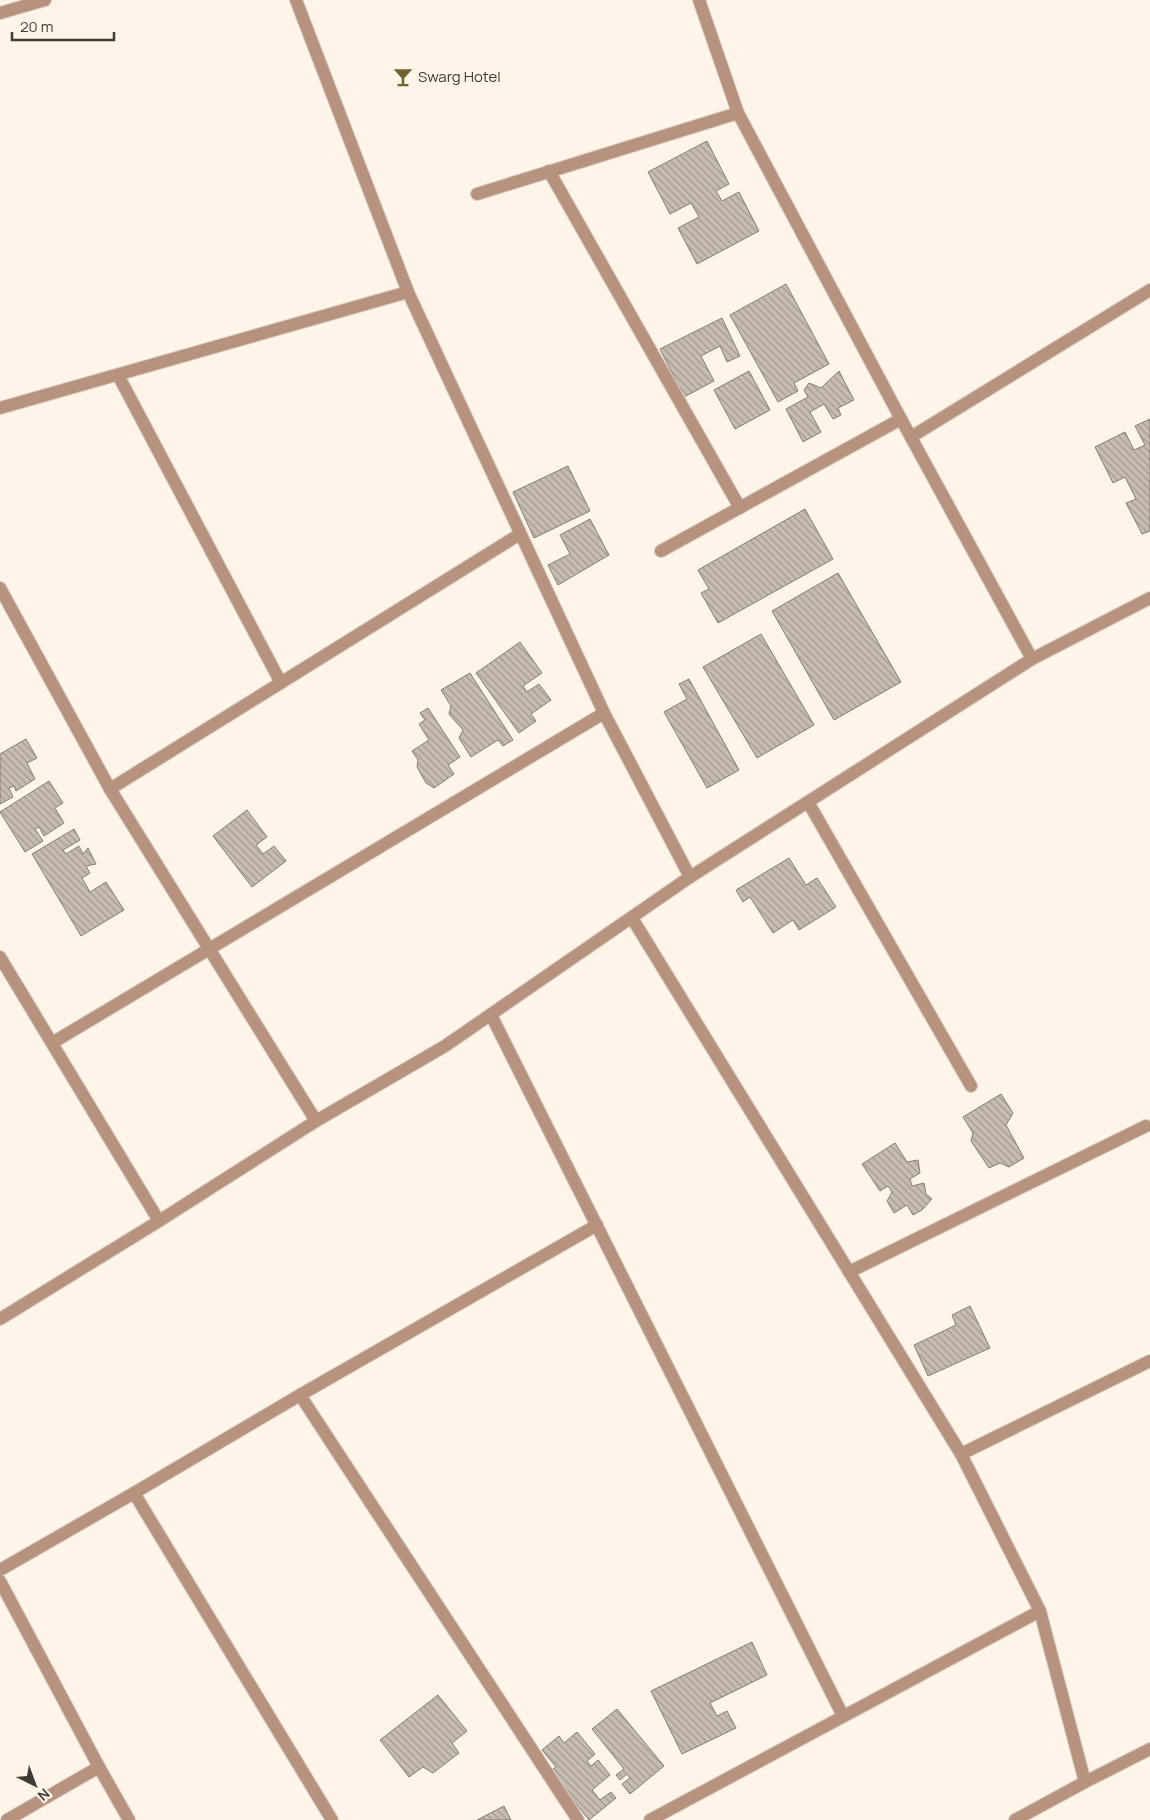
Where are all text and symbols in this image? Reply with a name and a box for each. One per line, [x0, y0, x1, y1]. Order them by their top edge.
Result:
scale bar [12, 10, 115, 42]
text: 20 m [20, 16, 53, 37]
bar icon: Swarg Hotel [392, 66, 414, 88]
place label: Swarg Hotel [418, 66, 501, 87]
north arrow [10, 1760, 60, 1810]
text: N [34, 1785, 54, 1805]

